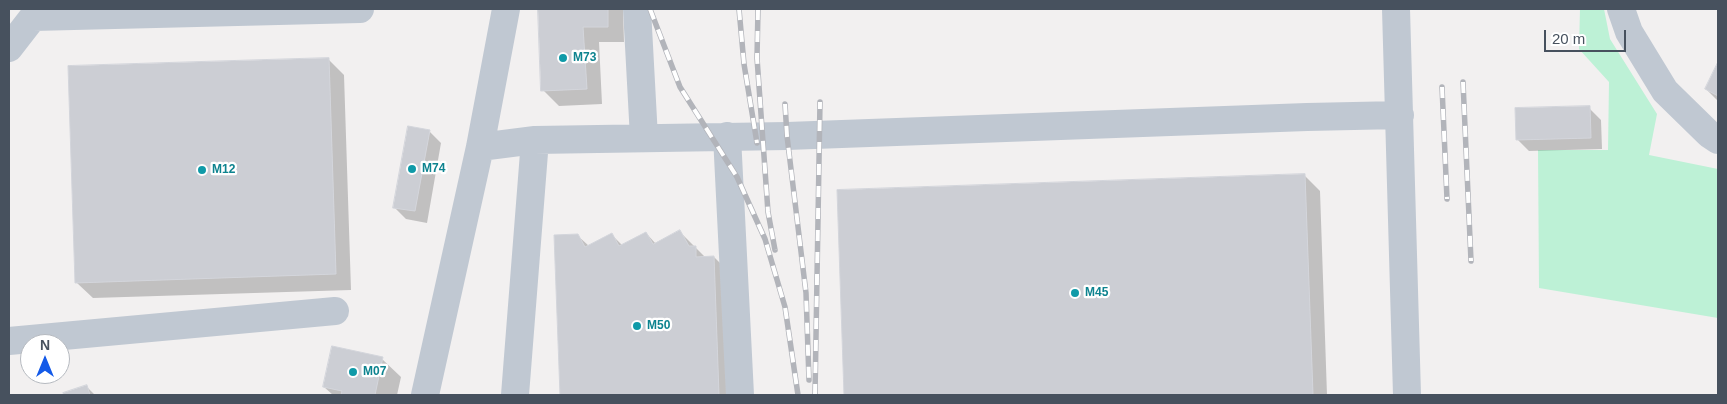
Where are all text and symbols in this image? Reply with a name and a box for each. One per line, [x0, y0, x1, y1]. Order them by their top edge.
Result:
scale bar [1547, 20, 1630, 52]
text: 20 m [1552, 30, 1585, 47]
place label: M73 [573, 51, 596, 65]
marker: M73 [557, 52, 569, 64]
place label: M74 [422, 162, 445, 176]
place label: M12 [212, 163, 235, 177]
marker: M74 [406, 163, 418, 175]
marker: M12 [196, 164, 208, 176]
place label: M45 [1085, 286, 1108, 300]
marker: M45 [1069, 287, 1081, 299]
place label: M50 [647, 319, 670, 333]
marker: M50 [631, 320, 643, 332]
north arrow [20, 334, 70, 384]
text: N [40, 337, 50, 353]
place label: M07 [363, 365, 386, 379]
marker: M07 [347, 366, 359, 378]

